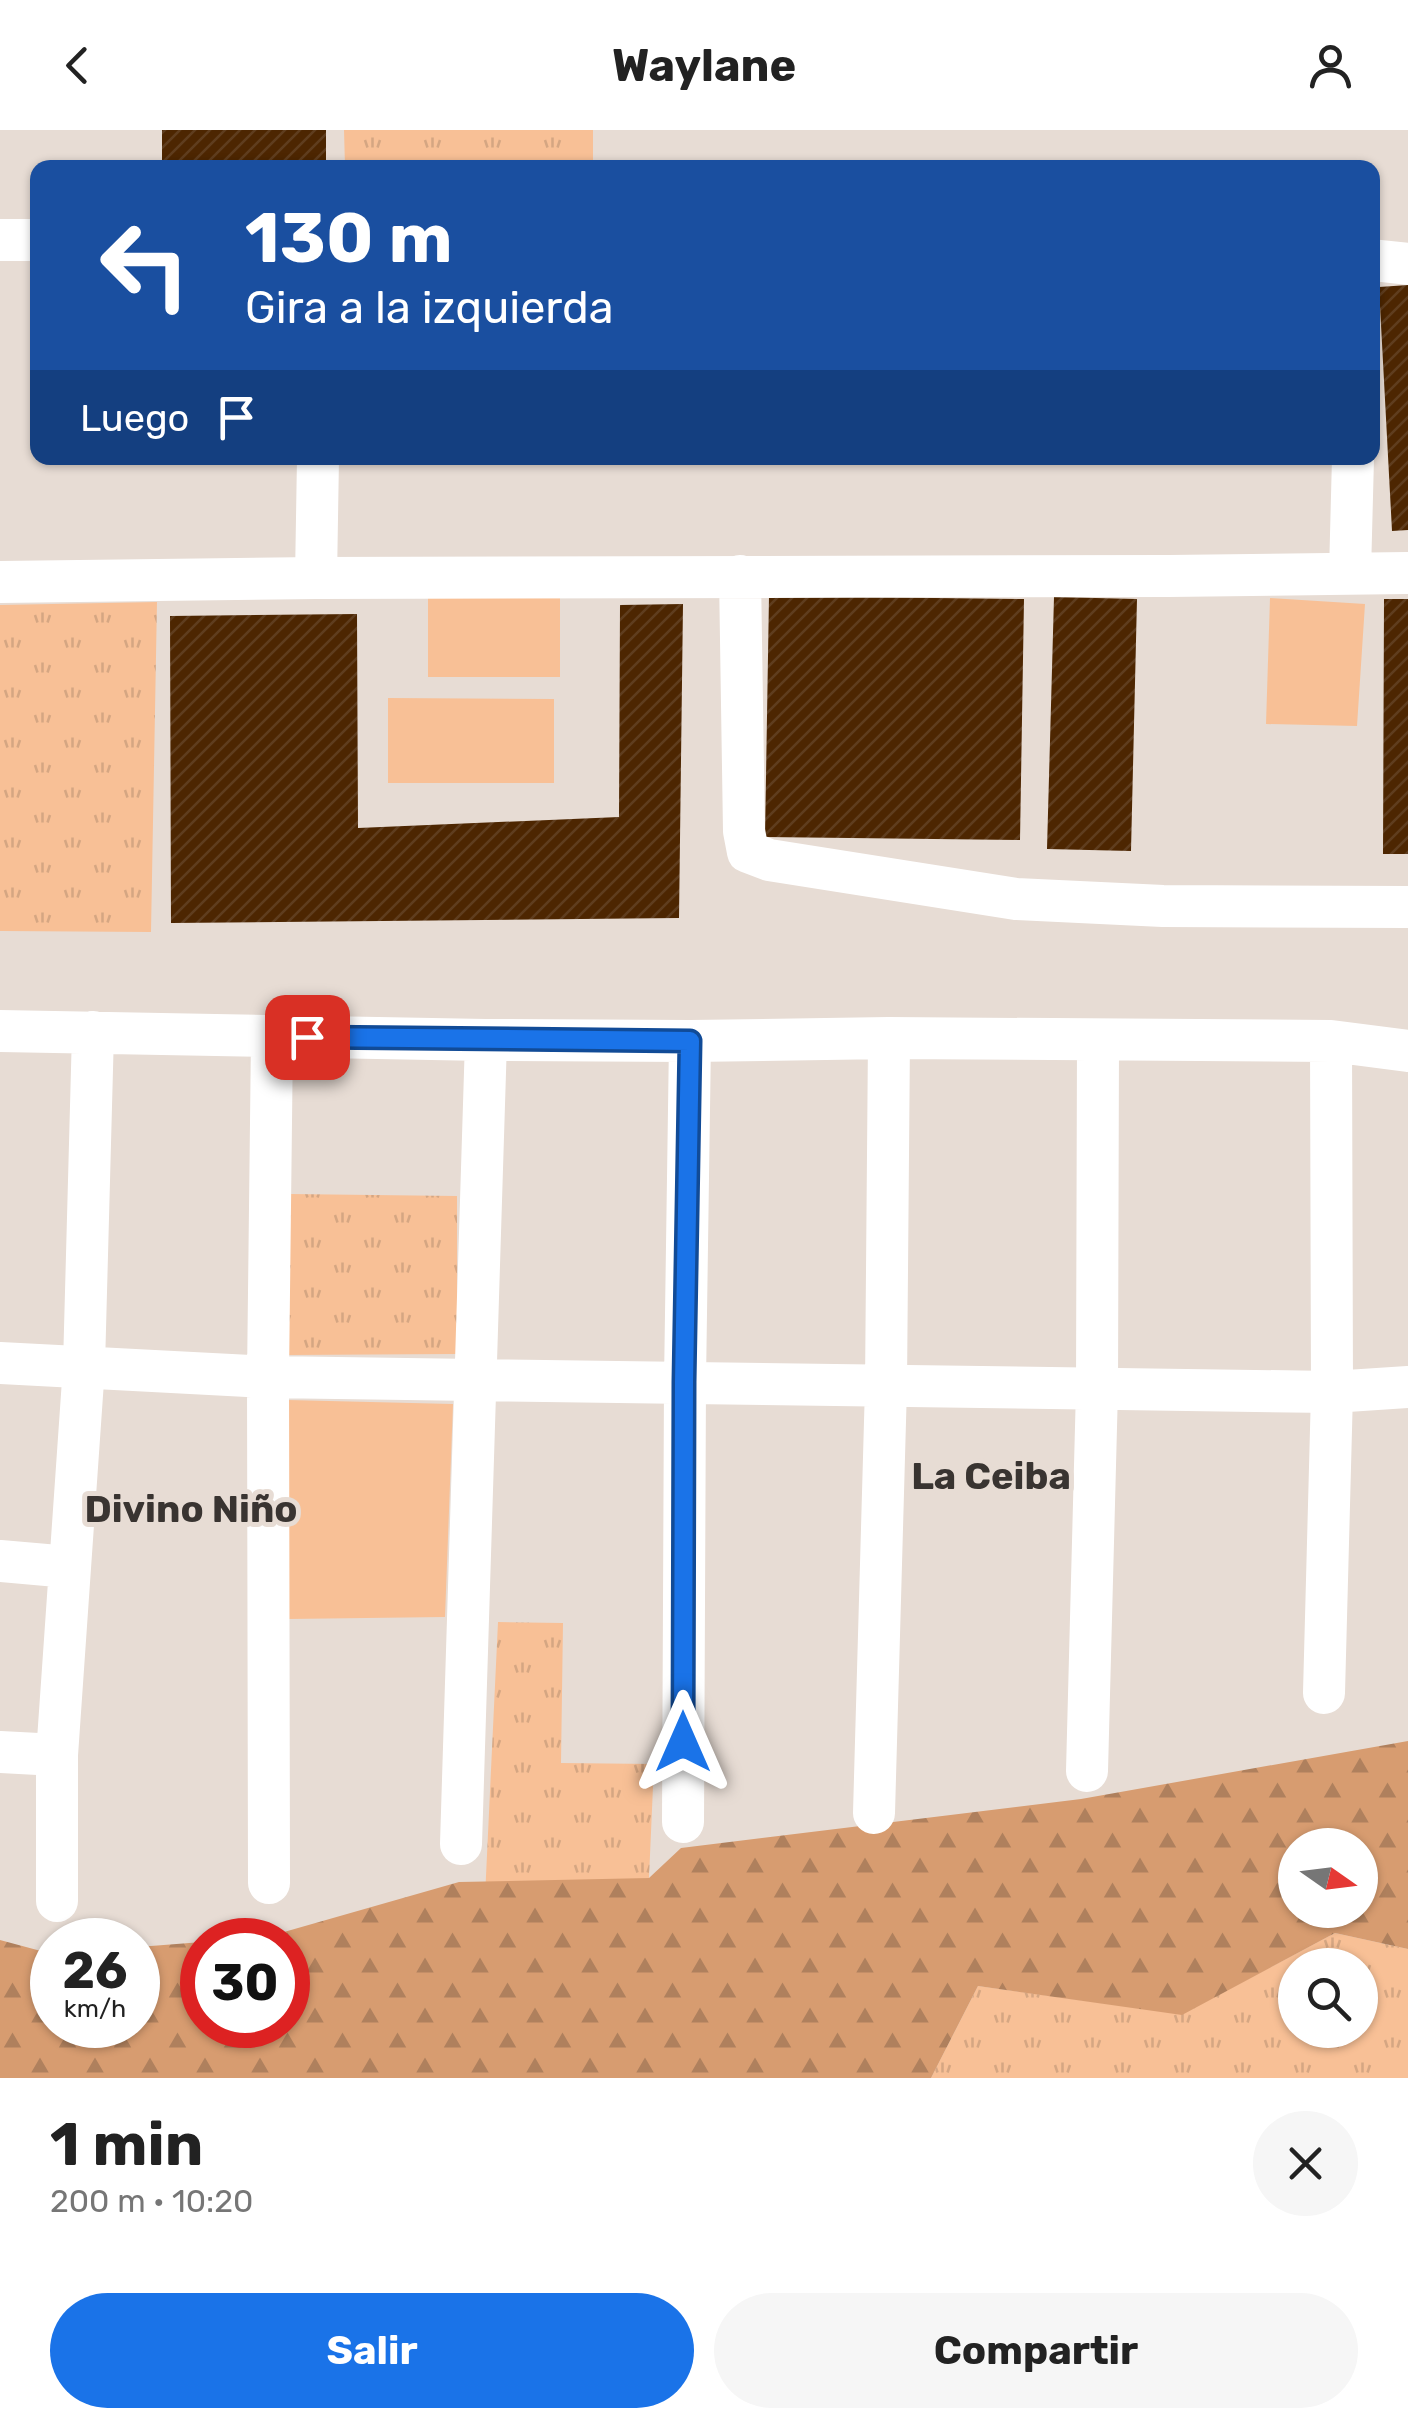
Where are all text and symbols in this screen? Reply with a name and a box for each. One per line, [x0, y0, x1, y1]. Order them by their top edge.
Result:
icon: back [50, 38, 105, 93]
icon: person [1303, 38, 1358, 93]
text: Waylane [612, 39, 796, 92]
text: 130 m [245, 197, 453, 280]
icon: left [80, 200, 210, 330]
text: Gira a la izquierda [245, 281, 614, 334]
icon: arrive [209, 390, 264, 445]
text: Luego [80, 395, 189, 441]
pin [265, 995, 350, 1080]
icon: arrive [280, 1010, 335, 1065]
district label: La Ceiba [911, 1453, 1071, 1499]
district label: Divino Niño [84, 1486, 298, 1532]
position arrow [631, 1690, 735, 1794]
north arrow [1278, 1828, 1378, 1928]
map controls [1278, 1828, 1378, 2048]
speed limit sign: 30 [180, 1918, 310, 2048]
text: 26 [62, 1941, 128, 2001]
button: search [1278, 1948, 1378, 2048]
text: km/h [64, 1994, 126, 2023]
text: 1 min [50, 2109, 203, 2180]
button: close [1253, 2111, 1358, 2216]
text: 200 m · 10:20 [50, 2182, 253, 2220]
button: Salir [50, 2293, 694, 2408]
button: Compartir [714, 2293, 1358, 2408]

